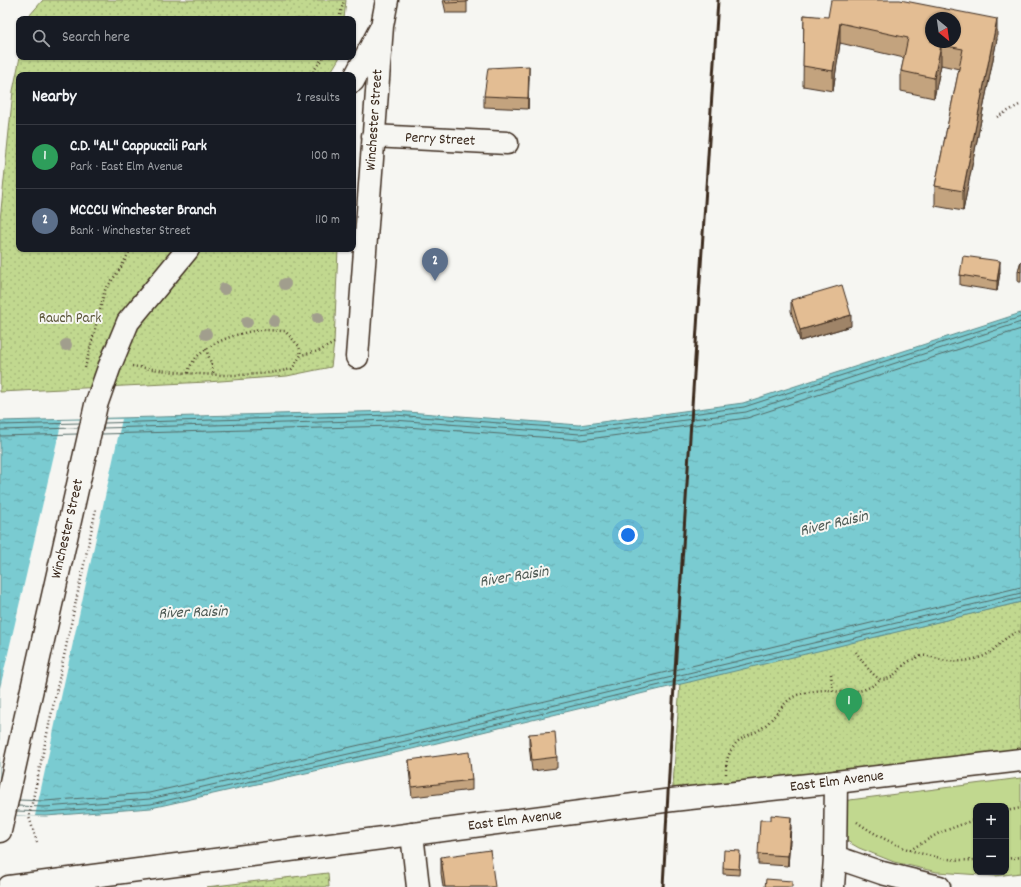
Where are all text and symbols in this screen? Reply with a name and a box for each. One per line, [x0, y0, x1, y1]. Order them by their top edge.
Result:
north arrow [925, 12, 961, 48]
search box [16, 16, 356, 60]
icon: search [30, 27, 52, 49]
text: Search here [62, 27, 130, 49]
street label: Winchester Street [360, 68, 390, 171]
text: Nearby [32, 86, 76, 110]
text: 2 results [296, 89, 340, 108]
street label: Perry Street [404, 127, 476, 153]
text: C.D. "AL" Cappuccili Park [70, 136, 207, 158]
text: 1 [44, 147, 46, 166]
text: 100 m [311, 147, 340, 166]
text: Park · East Elm Avenue [70, 158, 183, 177]
text: MCCCU Winchester Branch [70, 200, 216, 222]
text: 2 [42, 211, 48, 230]
text: 110 m [315, 211, 340, 230]
text: Bank · Winchester Street [70, 222, 191, 241]
pin: 2 [422, 248, 448, 281]
park label: Rauch Park [39, 308, 101, 330]
street label: Winchester Street [46, 477, 90, 581]
water label: River Raisin [798, 505, 871, 543]
your location [618, 525, 638, 545]
water label: River Raisin [478, 560, 551, 594]
water label: River Raisin [158, 600, 229, 626]
pin: 1 [836, 688, 862, 721]
street label: East Elm Avenue [789, 765, 886, 799]
map controls [973, 803, 1009, 875]
button: + [973, 803, 1009, 839]
street label: East Elm Avenue [467, 804, 564, 838]
button: − [973, 839, 1009, 875]

